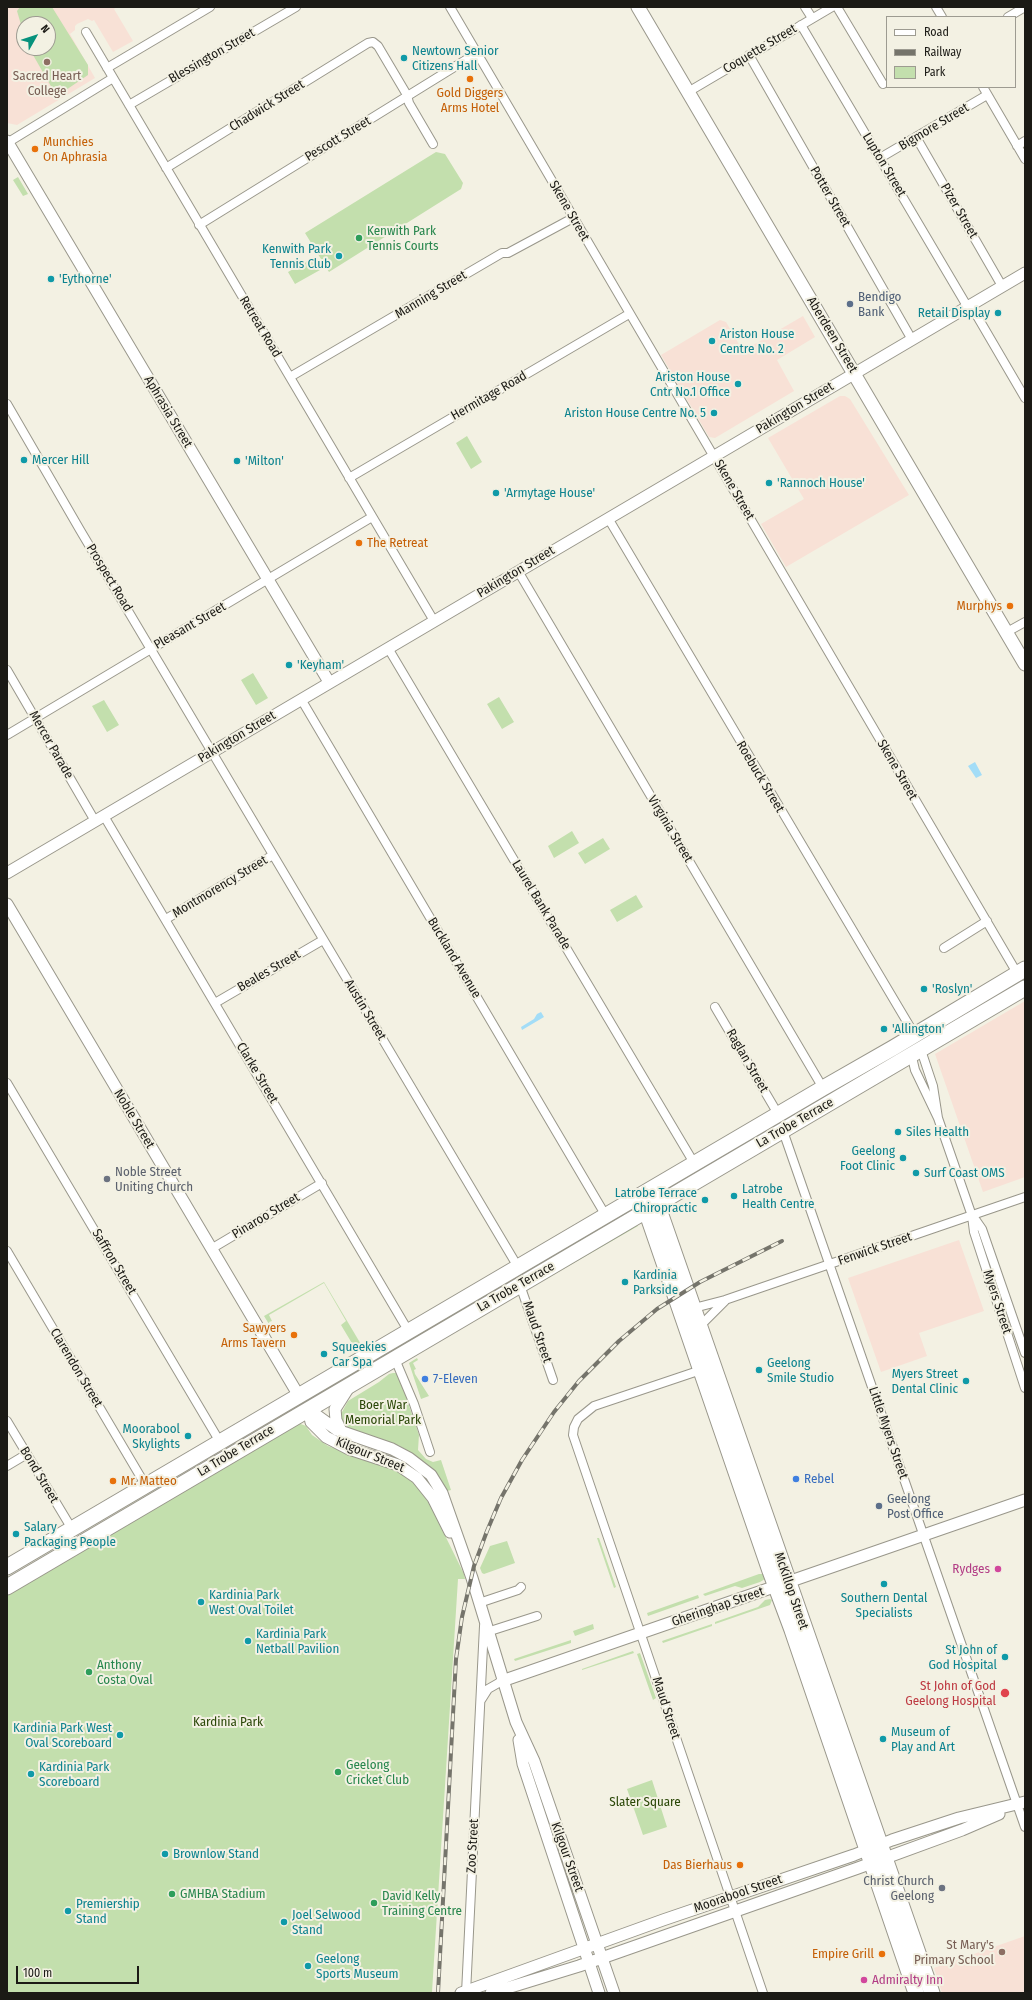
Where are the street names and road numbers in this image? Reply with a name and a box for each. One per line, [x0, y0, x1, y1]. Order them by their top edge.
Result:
street label: Coquette Street [720, 21, 800, 77]
street label: Blessington Street [166, 25, 258, 87]
street label: Chadwick Street [227, 77, 307, 135]
street label: Bigmore Street [896, 100, 972, 154]
street label: Pescott Street [302, 113, 374, 165]
street label: Lupton Street [859, 130, 909, 200]
street label: Potter Street [806, 164, 854, 230]
street label: Skene Street [545, 178, 593, 244]
street label: Pizer Street [937, 181, 981, 241]
street label: Manning Street [392, 268, 470, 322]
street label: Retreat Road [236, 294, 284, 360]
street label: Aberdeen Street [803, 294, 861, 376]
street label: Hermitage Road [448, 368, 530, 424]
street label: Aphrasia Street [140, 373, 196, 451]
street label: Pakington Street [753, 379, 837, 437]
street label: Skene Street [710, 457, 758, 523]
street label: Prospect Road [83, 541, 135, 615]
street label: Pakington Street [474, 543, 558, 601]
street label: Pleasant Street [151, 599, 229, 653]
street label: Mercer Parade [25, 708, 77, 782]
street label: Pakington Street [195, 708, 279, 766]
street label: Skene Street [873, 737, 921, 803]
street label: Roebuck Street [733, 738, 787, 816]
street label: Virginia Street [644, 793, 696, 865]
street label: Montmorency Street [170, 853, 270, 921]
street label: Laurel Bank Parade [508, 857, 574, 953]
street label: Buckland Avenue [424, 915, 484, 1001]
street label: Beales Street [235, 947, 303, 995]
street label: Austin Street [341, 977, 389, 1043]
street label: Raglan Street [723, 1026, 771, 1096]
street label: Clarke Street [233, 1040, 281, 1106]
street label: Noble Street [110, 1087, 158, 1151]
street label: La Trobe Terrace [754, 1095, 836, 1151]
street label: Pinaroo Street [229, 1190, 303, 1242]
street label: Saffron Street [88, 1226, 140, 1298]
street label: Fenwick Street [836, 1229, 914, 1269]
street label: La Trobe Terrace [475, 1259, 557, 1315]
street label: Myers Street [979, 1268, 1015, 1336]
street label: Maud Street [519, 1299, 555, 1365]
street label: Clarendon Street [46, 1326, 106, 1410]
street label: Little Myers Street [865, 1385, 911, 1481]
street label: La Trobe Terrace [195, 1422, 277, 1480]
street label: Kilgour Street [333, 1434, 407, 1476]
street label: Bond Street [16, 1444, 62, 1506]
street label: McKillop Street [771, 1550, 811, 1632]
street label: Gheringhap Street [670, 1584, 766, 1630]
street label: Maud Street [649, 1675, 683, 1741]
street label: Zoo Street [464, 1818, 482, 1874]
street label: Kilgour Street [547, 1820, 587, 1894]
street label: Moorabool Street [692, 1872, 784, 1916]

